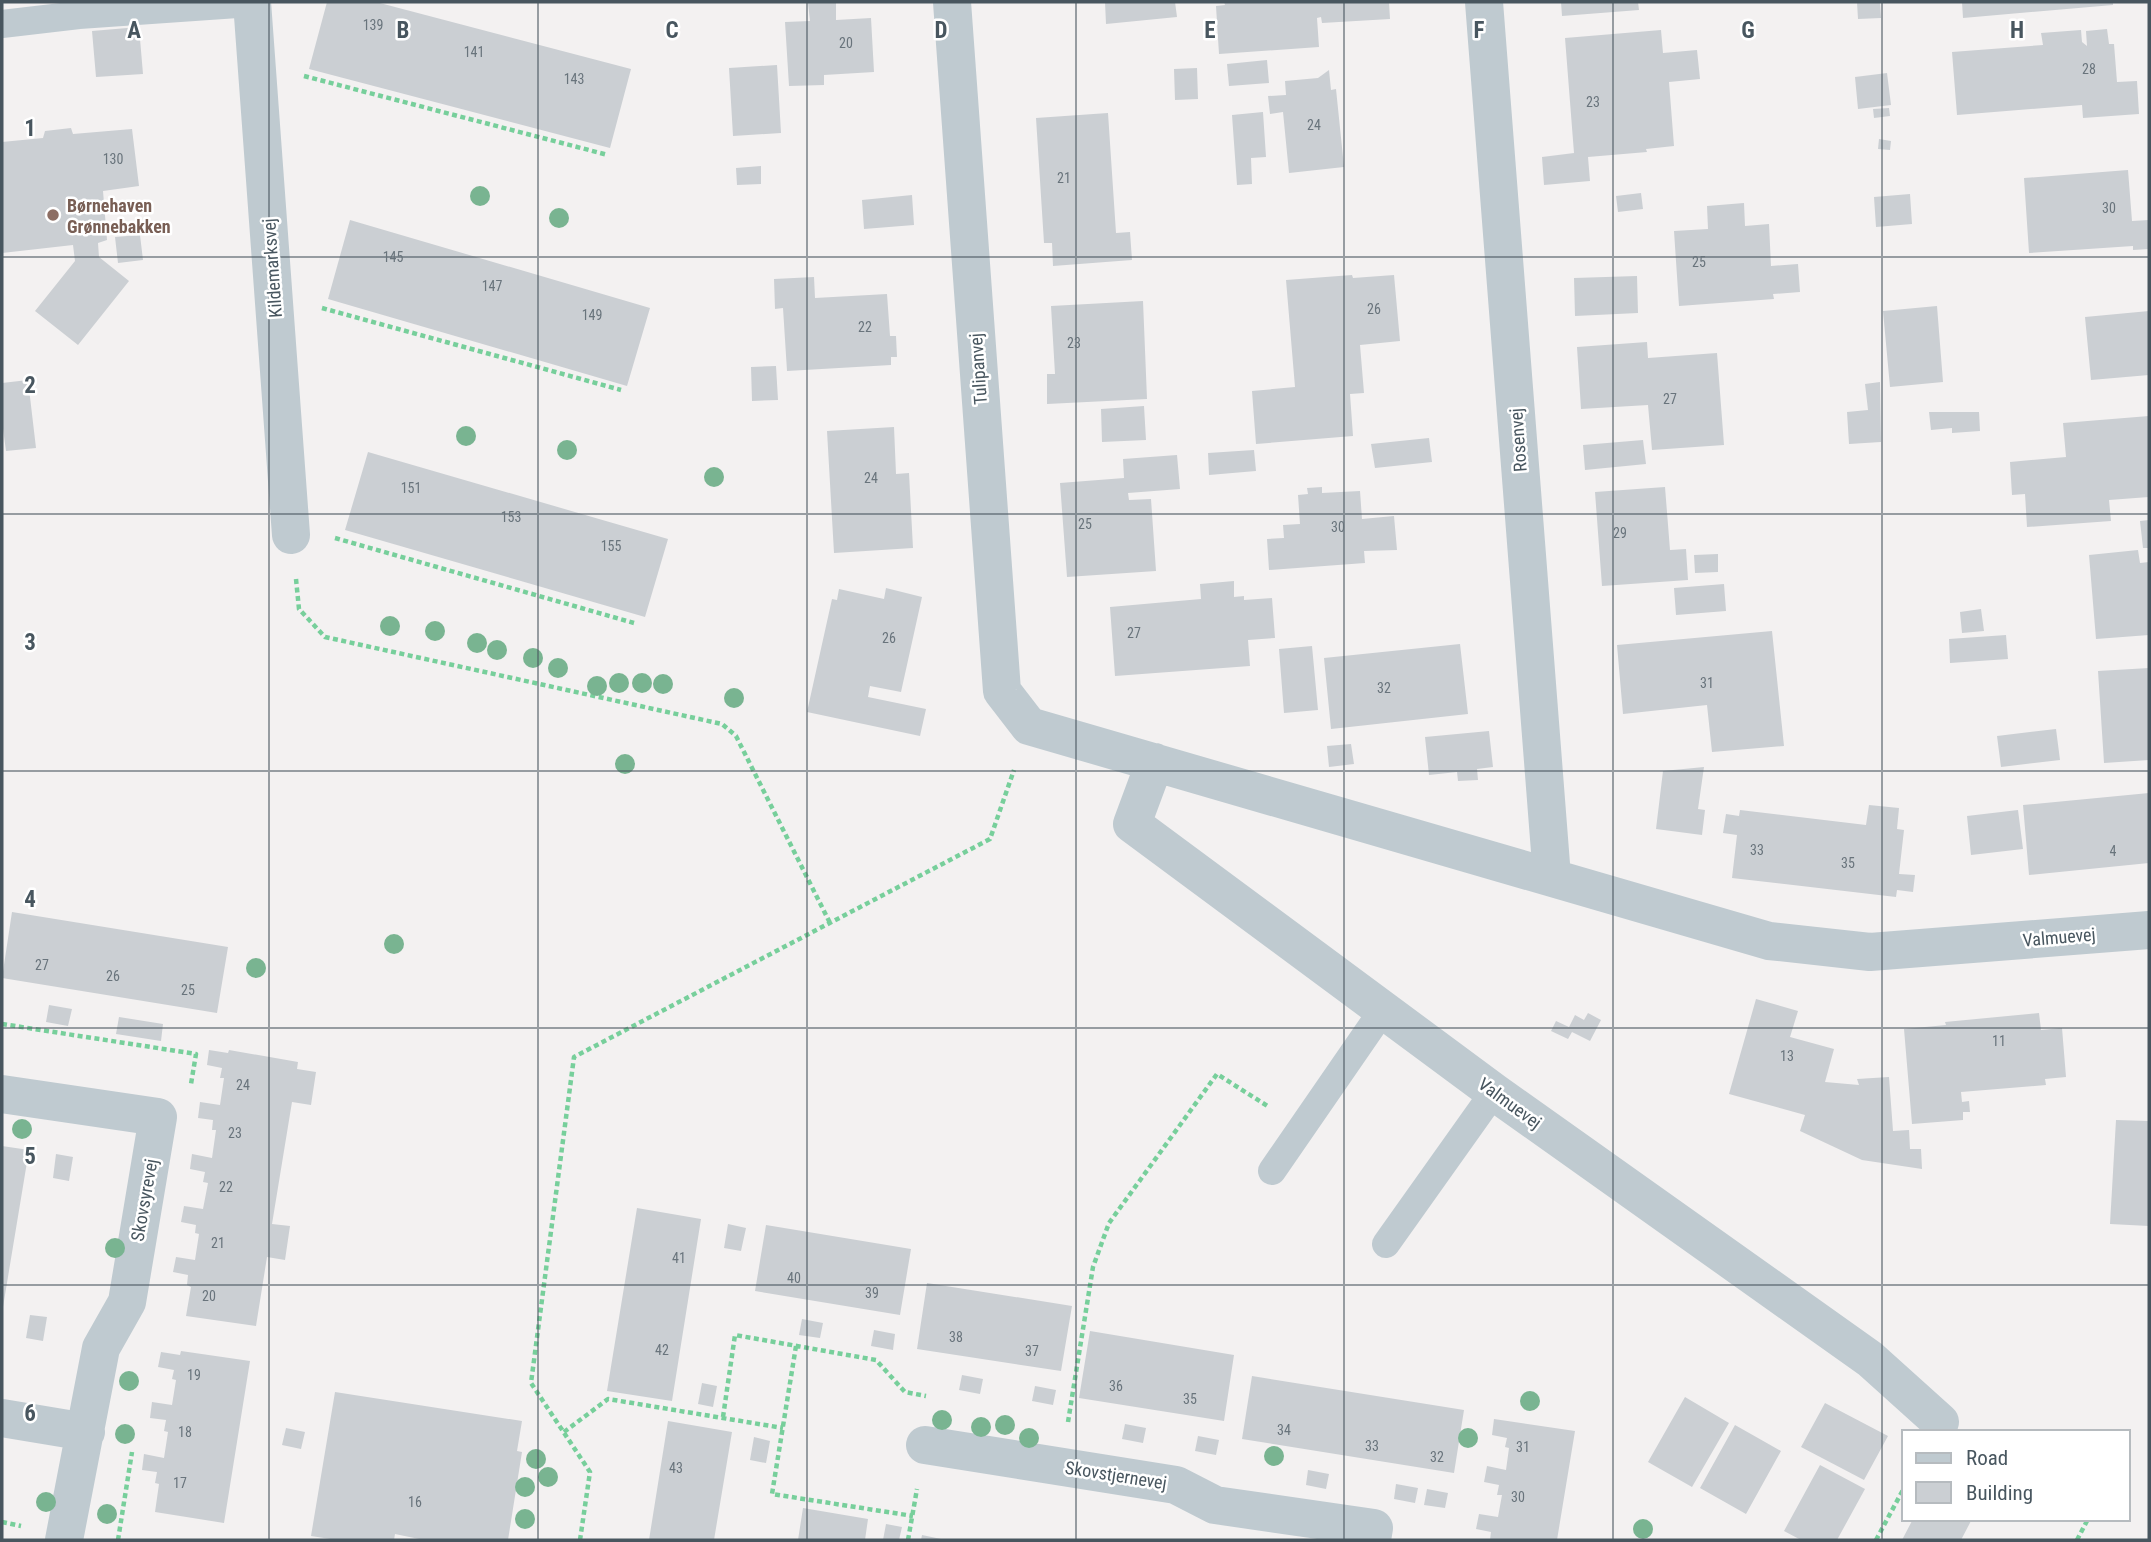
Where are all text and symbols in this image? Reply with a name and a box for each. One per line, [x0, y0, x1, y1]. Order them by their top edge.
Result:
text: A [127, 17, 141, 44]
house number: 139 [363, 17, 383, 33]
text: B [397, 17, 409, 44]
text: C [665, 17, 679, 44]
text: D [935, 17, 948, 44]
text: E [1204, 17, 1216, 44]
text: F [1474, 17, 1485, 44]
text: G [1741, 17, 1755, 44]
text: H [2010, 17, 2024, 44]
house number: 20 [839, 35, 853, 51]
house number: 141 [464, 44, 484, 60]
house number: 28 [2082, 61, 2096, 77]
house number: 143 [564, 71, 584, 87]
house number: 23 [1586, 94, 1600, 110]
text: 1 [24, 115, 36, 142]
house number: 24 [1307, 117, 1321, 133]
house number: 130 [103, 151, 123, 167]
house number: 21 [1057, 170, 1071, 186]
place label: Børnehaven Grønnebakken [67, 195, 171, 237]
house number: 30 [2102, 200, 2116, 216]
marker: Børnehaven Grønnebakken [45, 207, 61, 223]
street label: Kildemarksvej [258, 218, 286, 318]
house number: 145 [383, 249, 403, 265]
house number: 25 [1692, 254, 1706, 270]
house number: 147 [482, 278, 502, 294]
house number: 26 [1367, 301, 1381, 317]
house number: 149 [582, 307, 602, 323]
house number: 22 [858, 319, 872, 335]
street label: Tulipanvej [965, 332, 991, 406]
house number: 23 [1067, 335, 1081, 351]
text: 2 [24, 372, 36, 399]
house number: 27 [1663, 391, 1677, 407]
street label: Rosenvej [1505, 407, 1531, 473]
house number: 24 [864, 470, 878, 486]
house number: 151 [401, 480, 421, 496]
house number: 153 [501, 509, 521, 525]
house number: 25 [1078, 516, 1092, 532]
house number: 30 [1331, 519, 1345, 535]
house number: 29 [1613, 525, 1627, 541]
house number: 155 [601, 538, 621, 554]
house number: 27 [1127, 625, 1141, 641]
text: 3 [24, 629, 36, 656]
house number: 26 [882, 630, 896, 646]
house number: 31 [1700, 675, 1714, 691]
house number: 32 [1377, 680, 1391, 696]
house number: 33 [1750, 842, 1764, 858]
house number: 4 [2110, 843, 2117, 859]
house number: 35 [1841, 855, 1855, 871]
text: 4 [24, 886, 36, 913]
street label: Valmuevej [2022, 923, 2096, 951]
house number: 27 [35, 957, 49, 973]
house number: 26 [106, 968, 120, 984]
house number: 25 [181, 982, 195, 998]
house number: 11 [1992, 1033, 2006, 1049]
house number: 13 [1780, 1048, 1794, 1064]
street label: Valmuevej [1474, 1073, 1546, 1133]
house number: 24 [236, 1077, 250, 1093]
house number: 23 [228, 1125, 242, 1141]
text: 5 [24, 1143, 36, 1170]
street label: Skovsyrevej [126, 1157, 162, 1243]
house number: 22 [219, 1179, 233, 1195]
house number: 21 [211, 1235, 225, 1251]
house number: 41 [672, 1250, 686, 1266]
house number: 40 [787, 1270, 801, 1286]
house number: 39 [865, 1285, 879, 1301]
house number: 20 [202, 1288, 216, 1304]
house number: 38 [949, 1329, 963, 1345]
house number: 42 [655, 1342, 669, 1358]
house number: 37 [1025, 1343, 1039, 1359]
house number: 19 [187, 1367, 201, 1383]
house number: 36 [1109, 1378, 1123, 1394]
house number: 35 [1183, 1391, 1197, 1407]
text: 6 [24, 1400, 36, 1427]
house number: 34 [1277, 1422, 1291, 1438]
house number: 18 [178, 1424, 192, 1440]
legend [1902, 1430, 2130, 1521]
house number: 33 [1365, 1438, 1379, 1454]
house number: 31 [1516, 1439, 1530, 1455]
text: Road [1966, 1446, 2008, 1470]
house number: 32 [1430, 1449, 1444, 1465]
street label: Skovstjernevej [1064, 1457, 1168, 1493]
house number: 43 [669, 1460, 683, 1476]
house number: 17 [173, 1475, 187, 1491]
text: Building [1966, 1481, 2033, 1505]
house number: 30 [1511, 1489, 1525, 1505]
house number: 16 [408, 1494, 422, 1510]

